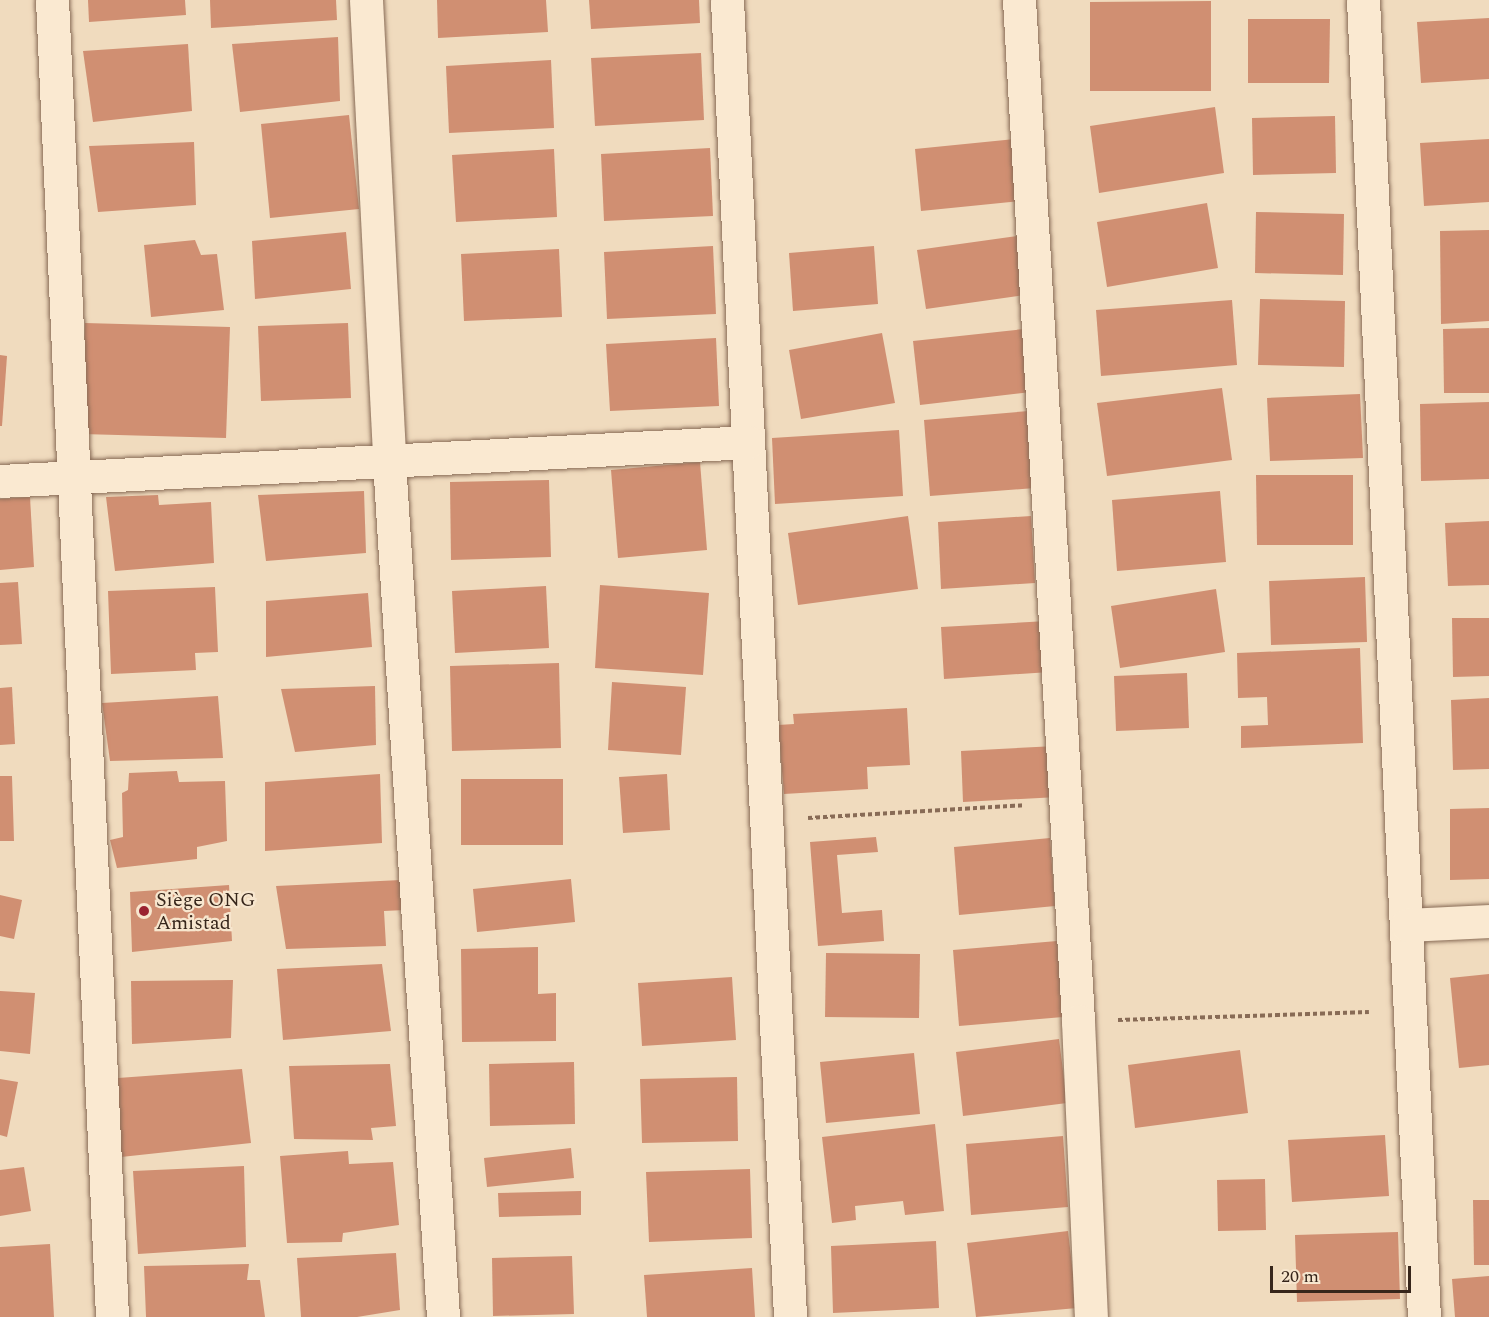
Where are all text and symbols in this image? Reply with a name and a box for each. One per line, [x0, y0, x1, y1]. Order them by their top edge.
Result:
place label: Siège ONG Amistad [156, 888, 255, 935]
marker: Siège ONG Amistad [137, 904, 151, 918]
scale bar [1273, 1254, 1414, 1292]
text: 20 m [1281, 1263, 1319, 1290]

